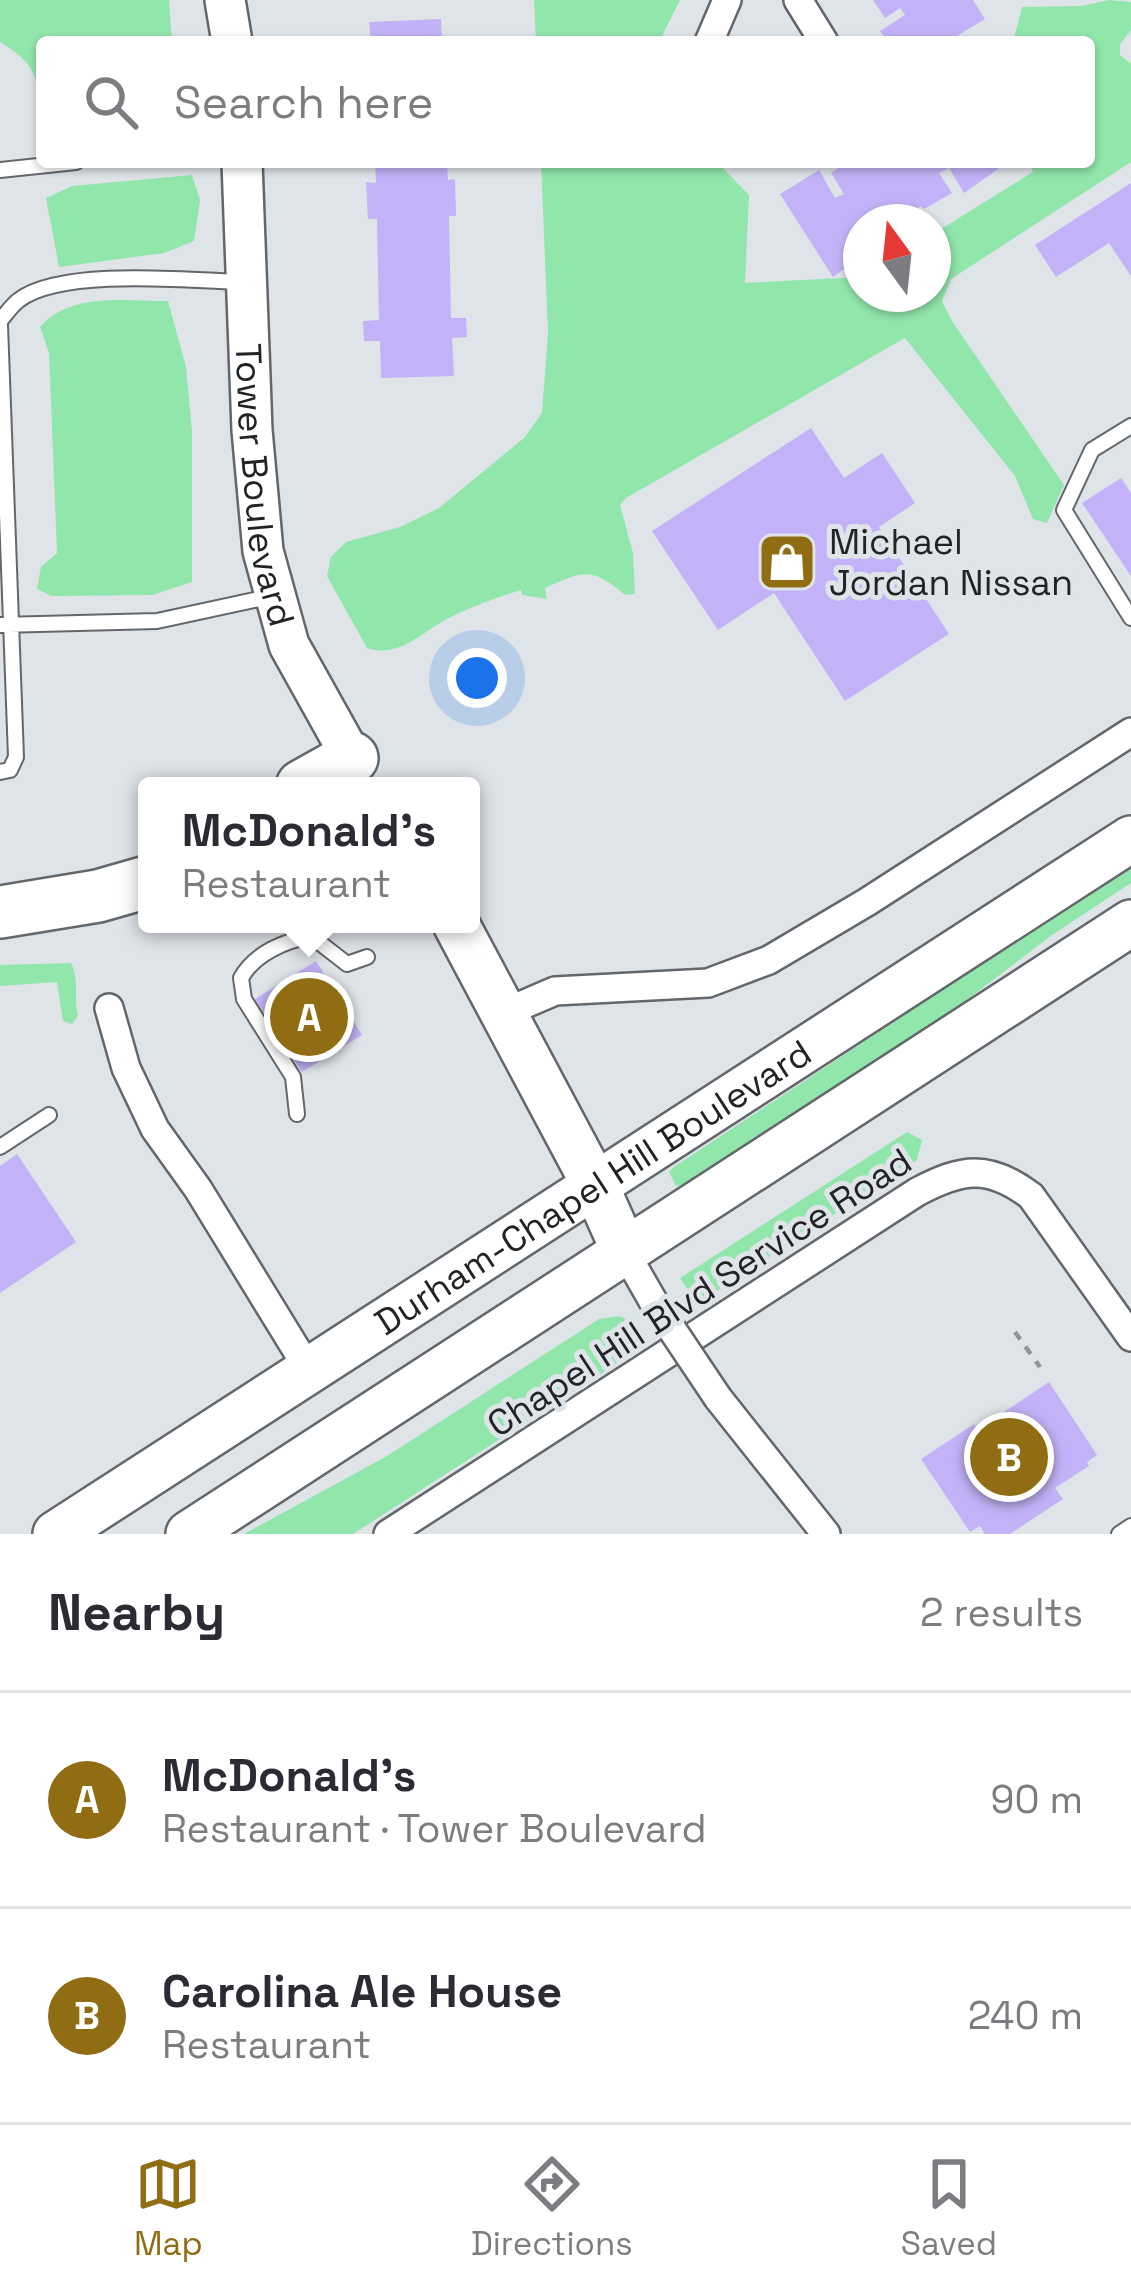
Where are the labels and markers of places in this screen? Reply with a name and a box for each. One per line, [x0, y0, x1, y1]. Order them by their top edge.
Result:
place label: Michael Jordan Nissan [829, 519, 1073, 606]
shop icon: Michael Jordan Nissan [756, 531, 818, 593]
pin: A [270, 972, 348, 1062]
pin: B [970, 1412, 1048, 1502]

